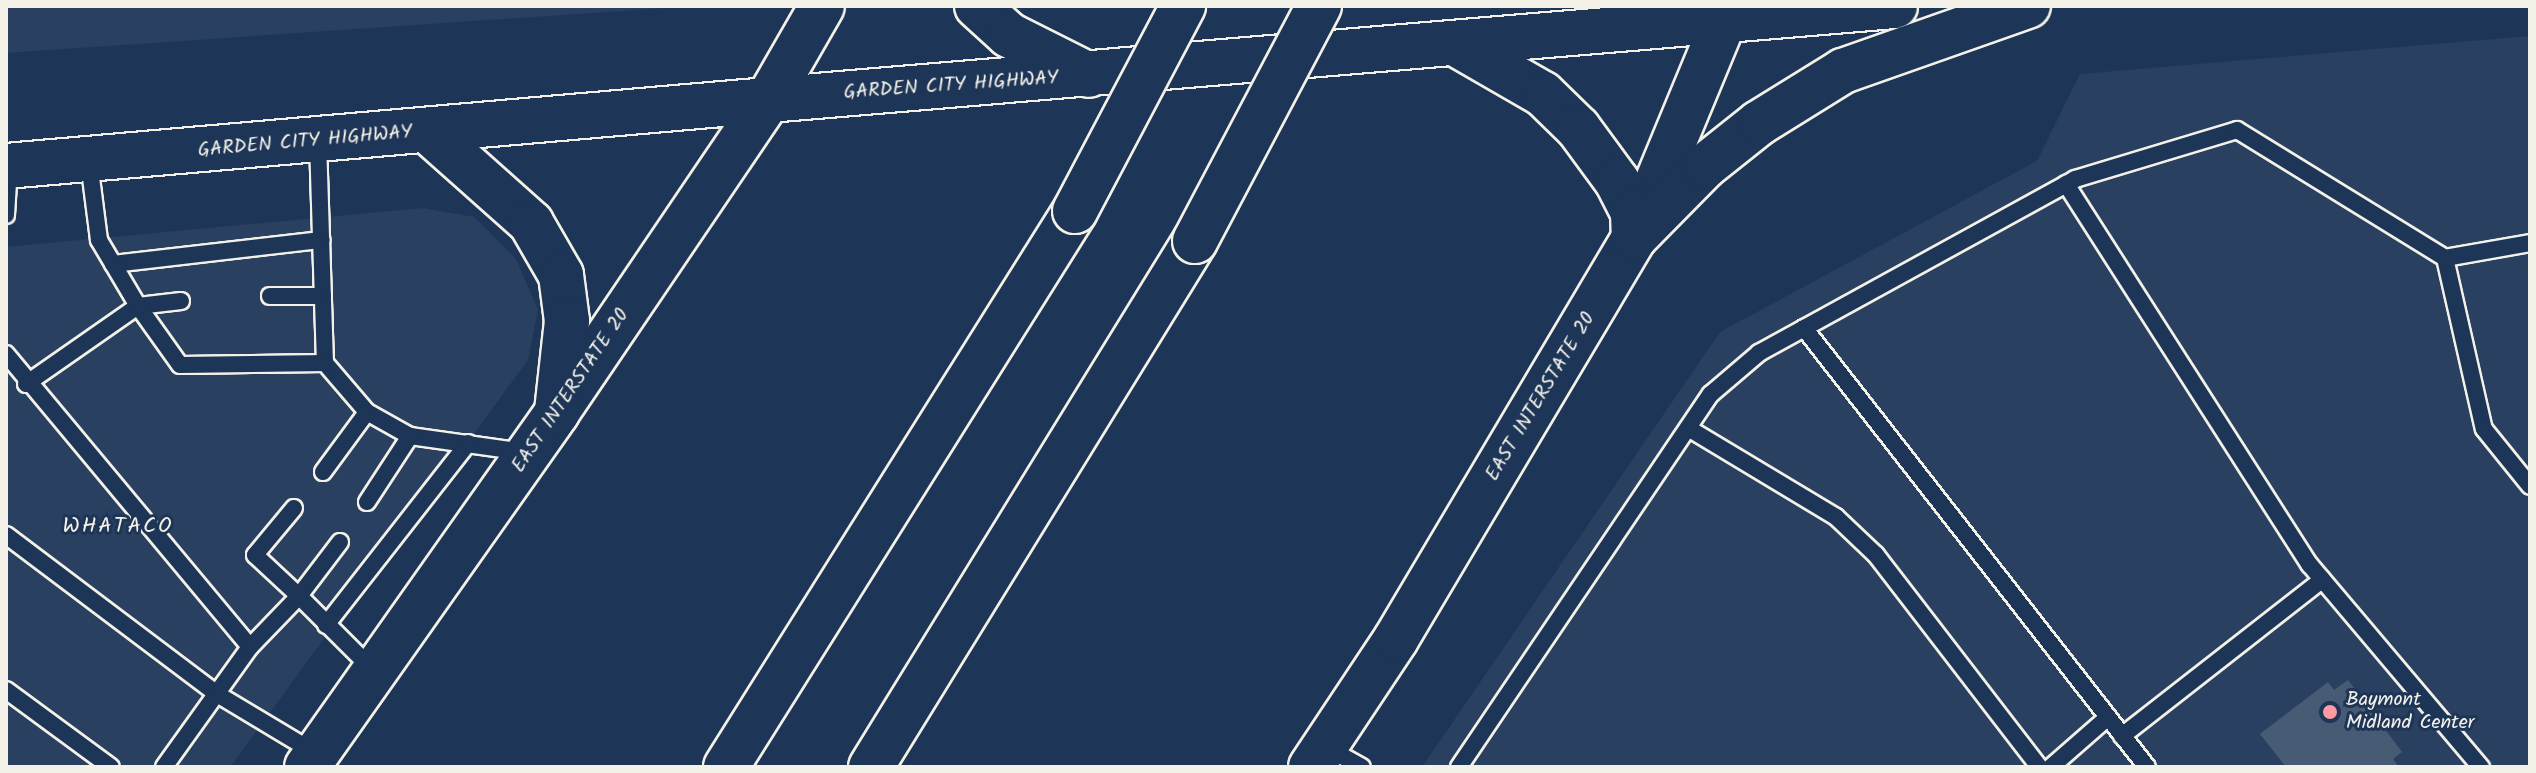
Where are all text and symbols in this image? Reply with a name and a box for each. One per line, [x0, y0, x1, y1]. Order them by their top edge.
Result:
street label: GARDEN CITY HIGHWAY [843, 67, 1059, 105]
street label: GARDEN CITY HIGHWAY [197, 121, 413, 163]
street label: EAST INTERSTATE 20 [507, 304, 635, 478]
street label: EAST INTERSTATE 20 [1481, 308, 1601, 486]
district label: WHATACO [62, 514, 174, 540]
place label: Baymont Midland Center [2346, 688, 2474, 735]
marker: Baymont Midland Center [2321, 703, 2339, 721]

